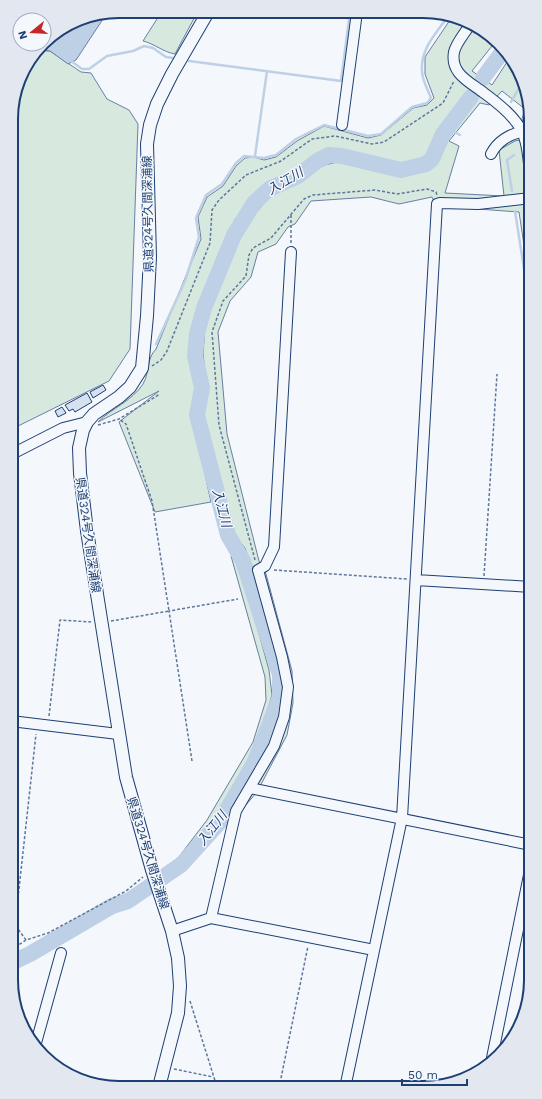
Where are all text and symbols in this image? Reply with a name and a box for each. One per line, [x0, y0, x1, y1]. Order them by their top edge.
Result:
north arrow [12, 12, 52, 52]
text: N [16, 29, 30, 41]
street label: 県道324号久間深浦線 [140, 155, 156, 273]
water label: 入江川 [264, 164, 307, 197]
street label: 県道324号久間深浦線 [73, 476, 103, 594]
water label: 入江川 [210, 487, 235, 531]
street label: 県道324号久間深浦線 [124, 795, 172, 911]
water label: 入江川 [194, 806, 231, 848]
scale bar [402, 1061, 467, 1087]
text: 50 m [408, 1068, 438, 1082]

